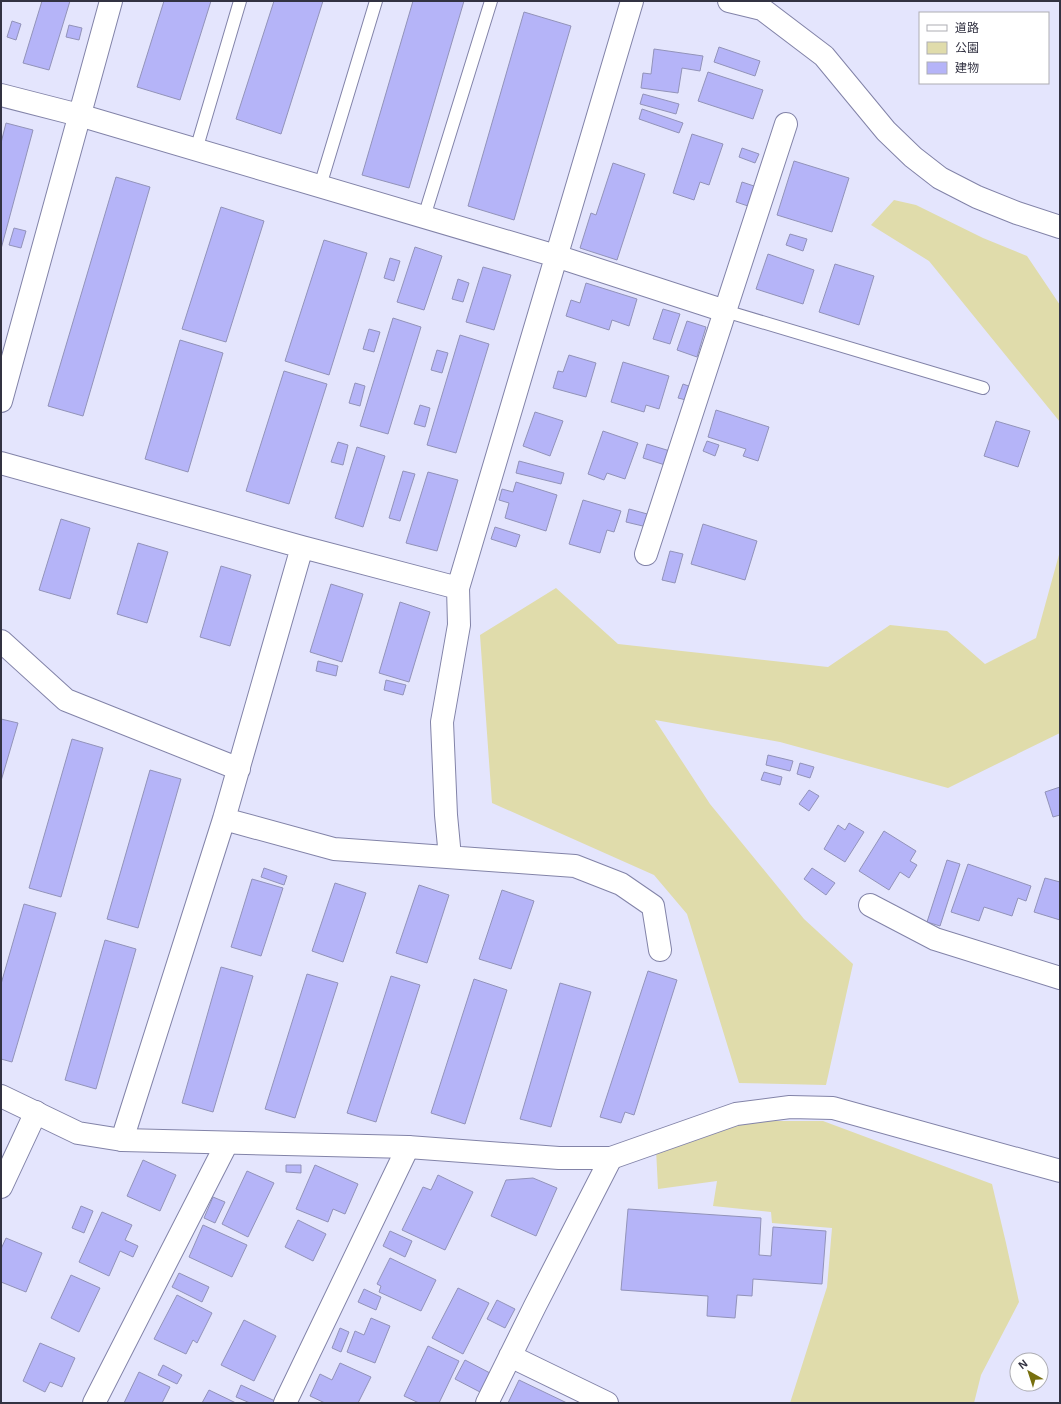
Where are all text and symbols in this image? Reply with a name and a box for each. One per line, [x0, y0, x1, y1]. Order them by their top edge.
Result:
legend [919, 12, 1049, 84]
text: 道路 [955, 21, 979, 35]
text: 公園 [955, 41, 979, 55]
text: 建物 [955, 61, 979, 75]
north arrow [1009, 1352, 1049, 1392]
text: N [1016, 1357, 1030, 1371]

